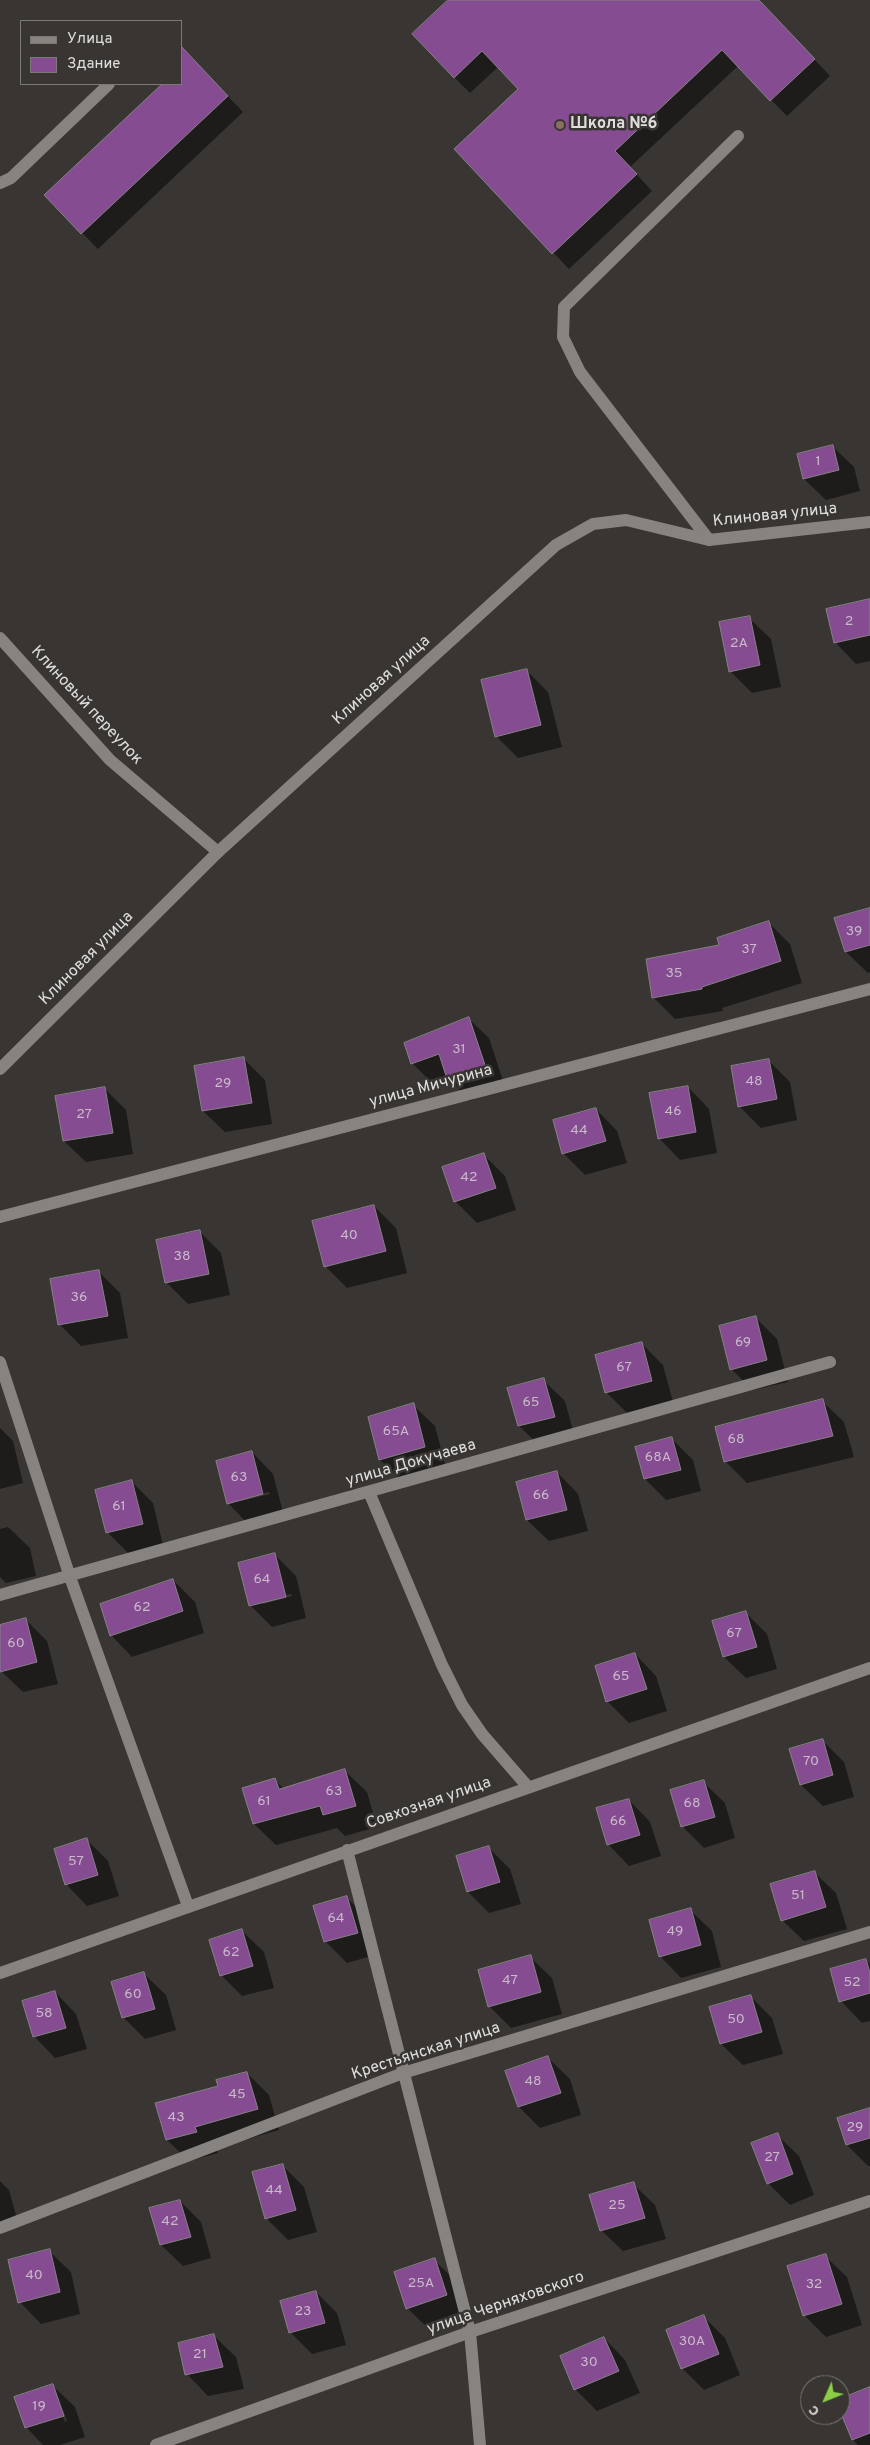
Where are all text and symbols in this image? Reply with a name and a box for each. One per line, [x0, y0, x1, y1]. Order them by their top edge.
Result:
legend [20, 20, 182, 85]
text: Улица [67, 30, 112, 49]
text: Здание [67, 55, 120, 74]
place label: Школа №6 [570, 115, 657, 135]
marker: Школа №6 [554, 119, 566, 131]
house number: 1 [815, 454, 821, 470]
street label: Клиновая улица [712, 500, 838, 532]
house number: 2 [845, 614, 853, 630]
street label: Клиновая улица [329, 632, 435, 730]
house number: 2А [730, 636, 748, 652]
street label: Клиновый переулок [26, 643, 146, 769]
street label: Клиновая улица [36, 908, 138, 1010]
house number: 39 [846, 924, 862, 940]
house number: 37 [741, 942, 757, 958]
house number: 35 [665, 966, 683, 982]
house number: 31 [452, 1042, 466, 1058]
street label: улица Мичурина [367, 1061, 495, 1113]
house number: 48 [745, 1074, 763, 1090]
house number: 29 [215, 1076, 231, 1092]
house number: 46 [664, 1104, 682, 1120]
house number: 27 [76, 1107, 92, 1123]
house number: 44 [570, 1123, 588, 1139]
house number: 42 [460, 1170, 478, 1186]
house number: 40 [340, 1228, 358, 1244]
house number: 38 [174, 1249, 190, 1265]
house number: 36 [71, 1290, 87, 1306]
house number: 69 [735, 1335, 751, 1351]
house number: 67 [616, 1360, 632, 1376]
house number: 65 [522, 1395, 540, 1411]
house number: 65А [383, 1424, 409, 1440]
house number: 68 [728, 1432, 744, 1448]
street label: улица Докучаева [344, 1436, 478, 1492]
house number: 68А [645, 1450, 671, 1466]
house number: 63 [231, 1470, 247, 1486]
house number: 66 [533, 1488, 549, 1504]
house number: 61 [112, 1499, 126, 1515]
house number: 64 [253, 1572, 271, 1588]
house number: 62 [134, 1600, 150, 1616]
house number: 67 [726, 1626, 742, 1642]
house number: 60 [7, 1636, 25, 1652]
house number: 65 [612, 1669, 630, 1685]
house number: 70 [803, 1754, 819, 1770]
street label: Совхозная улица [364, 1774, 494, 1834]
house number: 63 [326, 1784, 342, 1800]
house number: 61 [257, 1794, 271, 1810]
house number: 68 [684, 1796, 700, 1812]
house number: 66 [610, 1814, 626, 1830]
house number: 57 [68, 1854, 84, 1870]
house number: 51 [791, 1888, 805, 1904]
house number: 64 [327, 1911, 345, 1927]
house number: 49 [667, 1924, 683, 1940]
house number: 62 [223, 1945, 239, 1961]
house number: 47 [502, 1973, 518, 1989]
house number: 52 [843, 1975, 861, 1991]
house number: 60 [124, 1987, 142, 2003]
house number: 58 [35, 2006, 53, 2022]
house number: 50 [727, 2012, 745, 2028]
street label: Крестьянская улица [349, 2019, 503, 2085]
house number: 48 [524, 2074, 542, 2090]
house number: 45 [228, 2087, 246, 2103]
house number: 43 [167, 2110, 185, 2126]
house number: 29 [847, 2120, 863, 2136]
house number: 27 [764, 2150, 780, 2166]
house number: 44 [265, 2183, 283, 2199]
house number: 25 [608, 2198, 626, 2214]
house number: 42 [161, 2214, 179, 2230]
house number: 40 [25, 2268, 43, 2284]
street label: улица Черняховского [425, 2268, 587, 2340]
house number: 25А [408, 2276, 434, 2292]
house number: 32 [806, 2277, 822, 2293]
house number: 23 [295, 2304, 311, 2320]
house number: 30А [679, 2334, 705, 2350]
house number: 21 [193, 2347, 207, 2363]
house number: 30 [580, 2355, 598, 2371]
north arrow [800, 2375, 850, 2425]
house number: 19 [32, 2399, 46, 2415]
text: С [805, 2401, 824, 2419]

